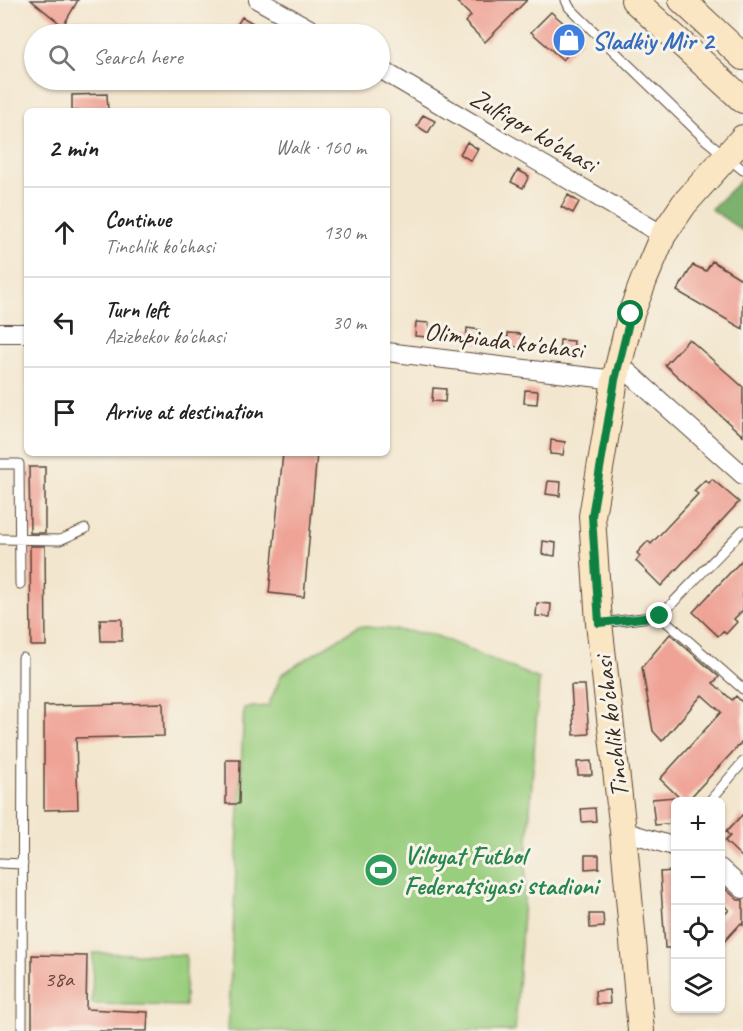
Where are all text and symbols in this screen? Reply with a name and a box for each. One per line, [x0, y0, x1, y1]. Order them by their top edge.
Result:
shop icon: Sladkiy Mir 2 [551, 22, 587, 58]
search box [24, 24, 390, 90]
place label: Sladkiy Mir 2 [592, 24, 716, 57]
icon: search [45, 41, 78, 74]
text: Search here [93, 43, 183, 71]
street label: Zulfiqor ko'chasi [464, 81, 606, 182]
text: 2 min [48, 131, 98, 164]
text: Walk · 160 m [276, 135, 366, 160]
text: Continue [105, 206, 171, 234]
icon: ahead [48, 216, 81, 249]
text: 130 m [323, 220, 366, 245]
text: Tinchlik ko'chasi [105, 234, 214, 259]
text: Turn left [105, 296, 169, 324]
route start [617, 300, 643, 326]
icon: left [48, 306, 81, 339]
text: 30 m [332, 310, 366, 335]
street label: Olimpiada ko'chasi [423, 314, 588, 367]
text: Azizbekov ko'chasi [105, 324, 225, 349]
icon: arrive [48, 396, 81, 429]
text: Arrive at destination [105, 398, 262, 426]
route end [646, 602, 672, 628]
street label: Tinchlik ko'chasi [586, 651, 637, 800]
map controls [671, 797, 725, 1013]
button: + [671, 797, 725, 851]
place label: Viloyat Futbol Federatsiyasi stadioni [404, 839, 602, 902]
button: − [671, 851, 725, 905]
sports icon: Viloyat Futbol Federatsiyasi stadioni [363, 852, 399, 888]
button: locate [671, 905, 725, 959]
button: layers [671, 959, 725, 1013]
house number: 38a [44, 965, 75, 993]

